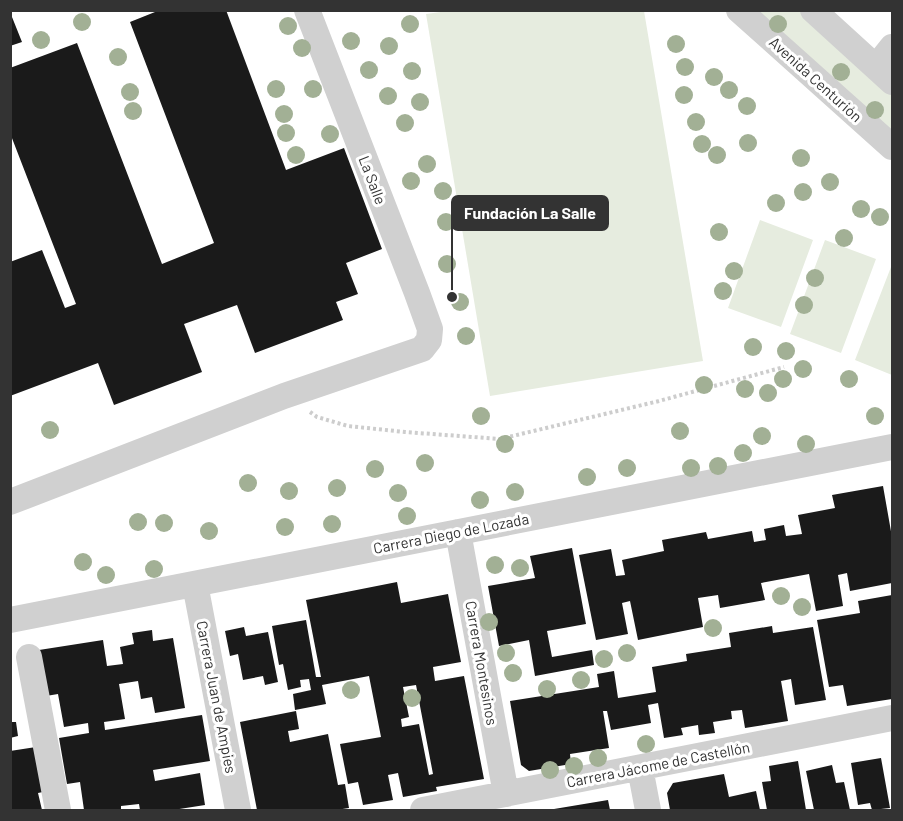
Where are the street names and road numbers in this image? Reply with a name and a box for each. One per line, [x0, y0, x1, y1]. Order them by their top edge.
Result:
street label: Avenida Centurión [766, 33, 866, 125]
street label: La Salle [356, 153, 390, 207]
street label: Carrera Diego de Lozada [372, 509, 530, 557]
street label: Carrera Montesinos [462, 599, 502, 727]
street label: Carrera Juan de Ampies [193, 619, 241, 775]
street label: Carrera Jácome de Castellón [565, 737, 751, 791]

